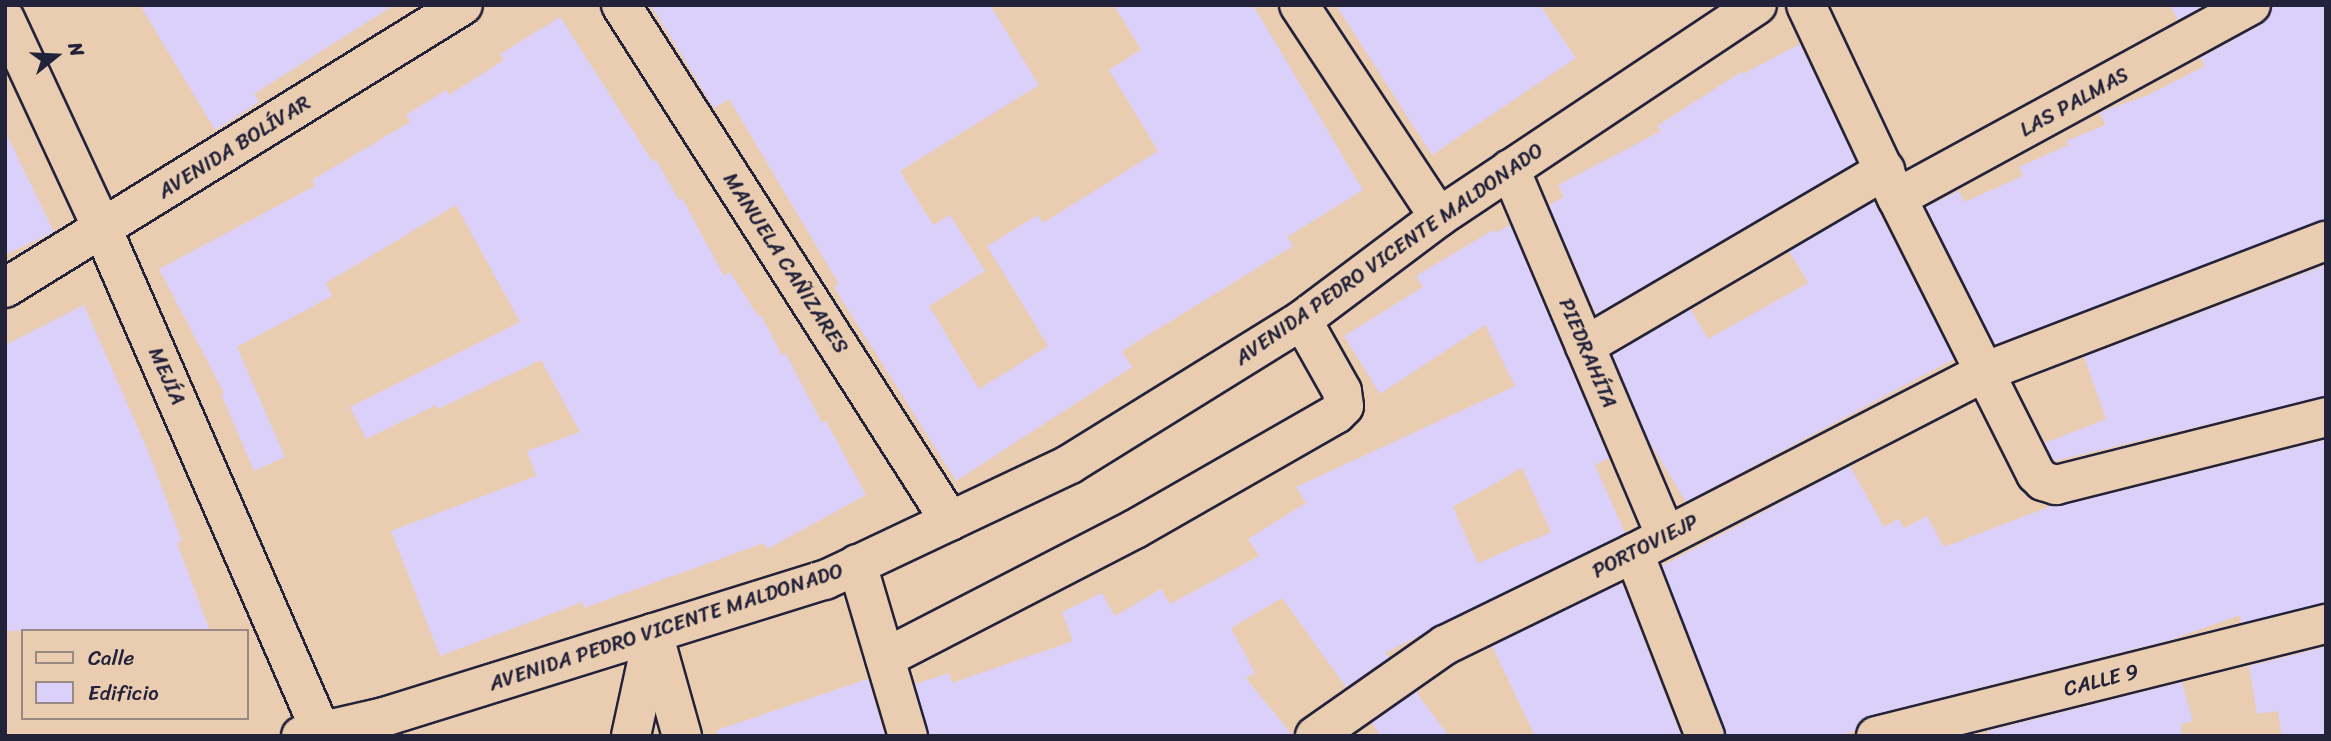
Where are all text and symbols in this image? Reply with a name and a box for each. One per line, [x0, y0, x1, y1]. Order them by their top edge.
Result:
north arrow [21, 21, 91, 91]
text: N [59, 38, 94, 61]
street label: LAS PALMAS [2015, 62, 2133, 142]
street label: AVENIDA BOLÍVAR [153, 90, 315, 204]
street label: AVENIDA PEDRO VICENTE MALDONADO [1231, 138, 1547, 370]
street label: MANUELA CAÑIZARES [718, 168, 854, 358]
street label: PIEDRAHÍTA [1554, 294, 1622, 412]
street label: MEJÍA [143, 343, 191, 409]
street label: PORTOVIEJP [1588, 509, 1702, 583]
street label: AVENIDA PEDRO VICENTE MALDONADO [487, 558, 845, 696]
legend [21, 629, 248, 720]
text: Calle [88, 639, 134, 677]
street label: CALLE 9 [2061, 659, 2141, 701]
text: Edificio [88, 674, 159, 712]

